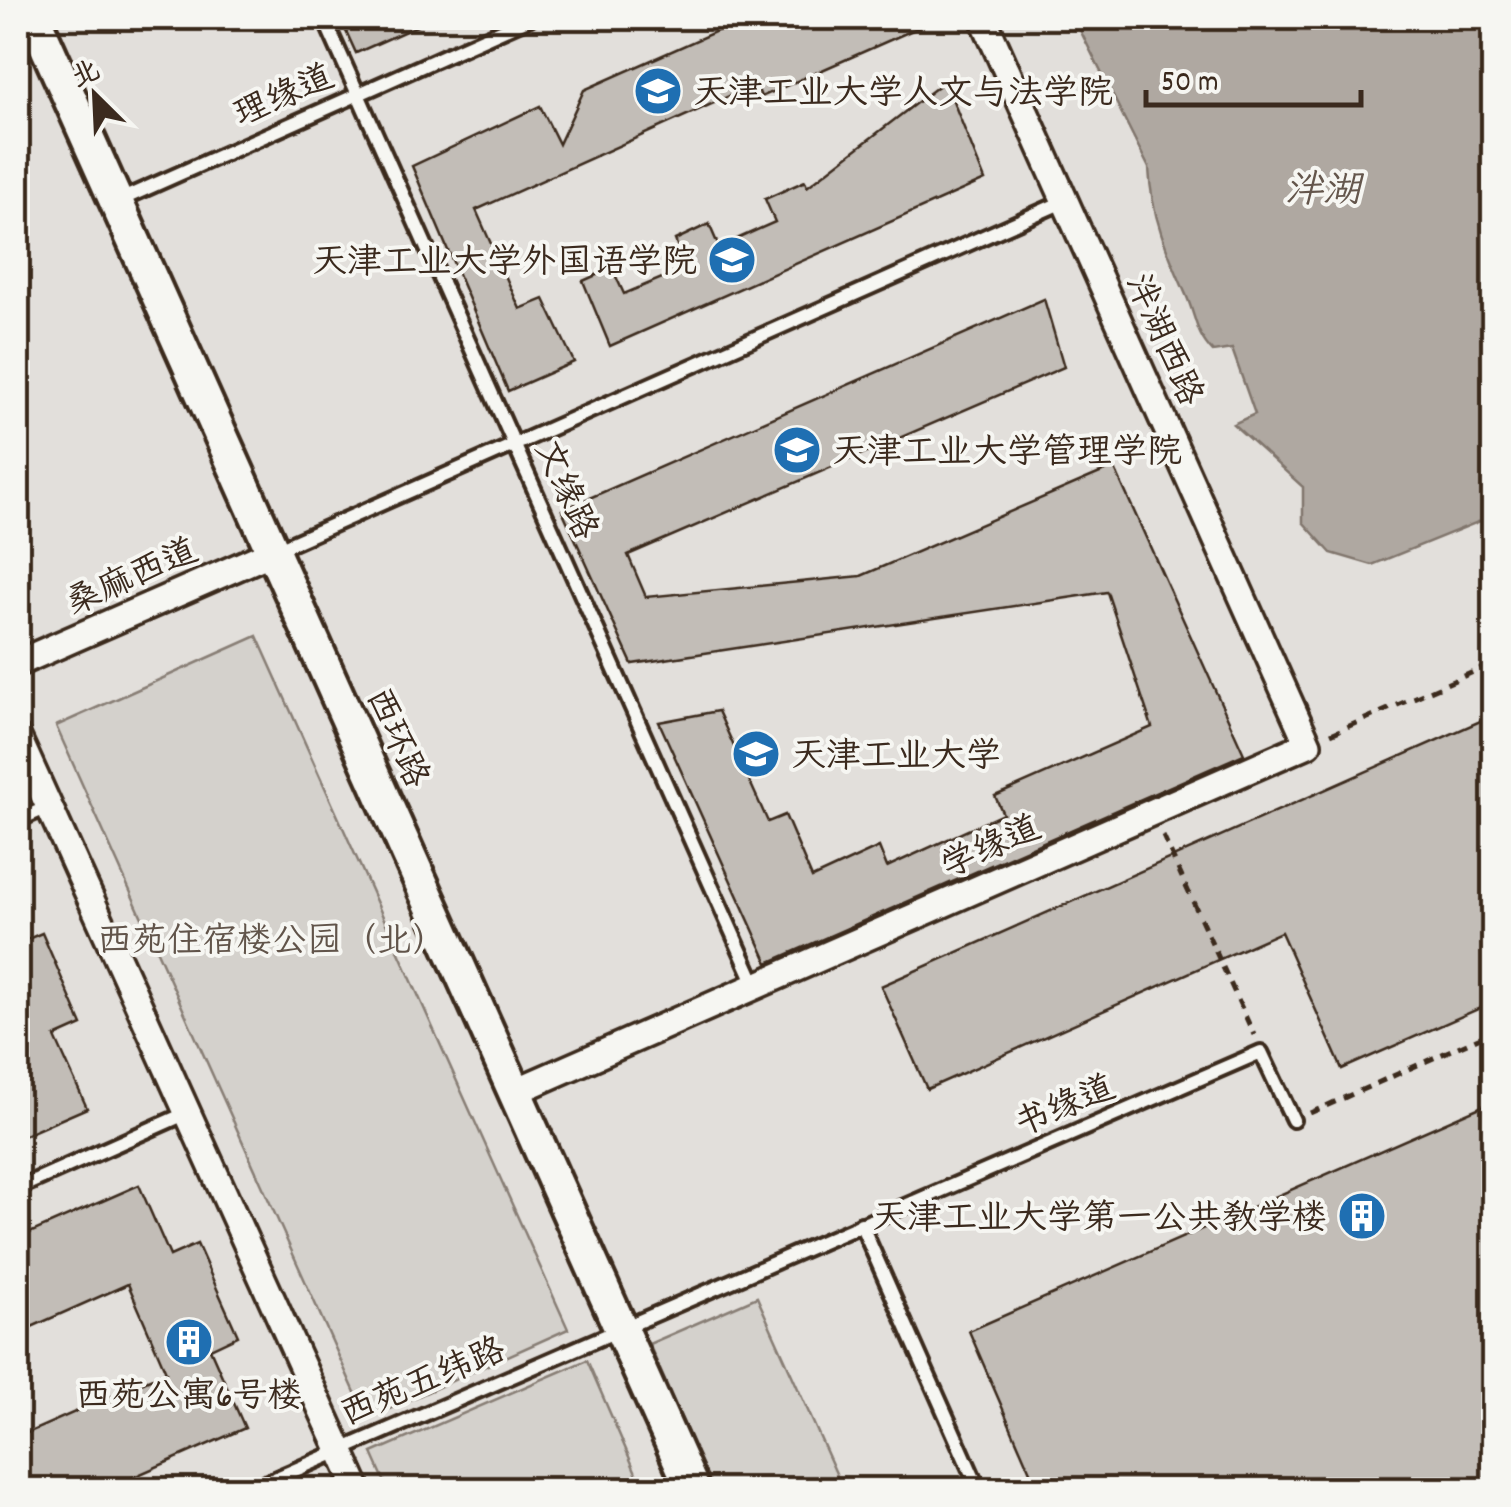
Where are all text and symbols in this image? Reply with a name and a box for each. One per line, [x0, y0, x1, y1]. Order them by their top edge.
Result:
north arrow [45, 45, 145, 145]
scale bar [1146, 45, 1361, 107]
text: 北 [66, 53, 108, 101]
street label: 理缘道 [227, 54, 343, 143]
text: 50 m [1161, 63, 1219, 106]
school or university icon: 天津工业大学人文与法学院 [632, 65, 684, 117]
place label: 天津工业大学人文与法学院 [693, 71, 1113, 121]
water label: 泮湖 [1285, 166, 1365, 221]
school or university icon: 天津工业大学外国语学院 [706, 234, 758, 286]
place label: 天津工业大学外国语学院 [312, 240, 697, 290]
street label: 泮湖西路 [1110, 267, 1213, 415]
school or university icon: 天津工业大学管理学院 [771, 424, 823, 476]
place label: 天津工业大学管理学院 [832, 430, 1182, 480]
street label: 文缘路 [519, 433, 608, 549]
street label: 桑麻西道 [59, 528, 207, 631]
street label: 西环路 [350, 681, 439, 797]
school or university icon: 天津工业大学 [730, 728, 782, 780]
place label: 天津工业大学 [791, 734, 1001, 784]
street label: 学缘道 [934, 805, 1050, 894]
park label: 西苑住宿楼公园（北） [97, 919, 447, 969]
street label: 书缘道 [1008, 1065, 1124, 1152]
building icon: 天津工业大学第一公共教学楼 [1336, 1190, 1388, 1242]
place label: 天津工业大学第一公共教学楼 [872, 1196, 1327, 1246]
building icon: 西苑公寓6号楼 [163, 1316, 215, 1368]
street label: 西苑五纬路 [334, 1327, 514, 1442]
place label: 西苑公寓6号楼 [75, 1374, 303, 1424]

